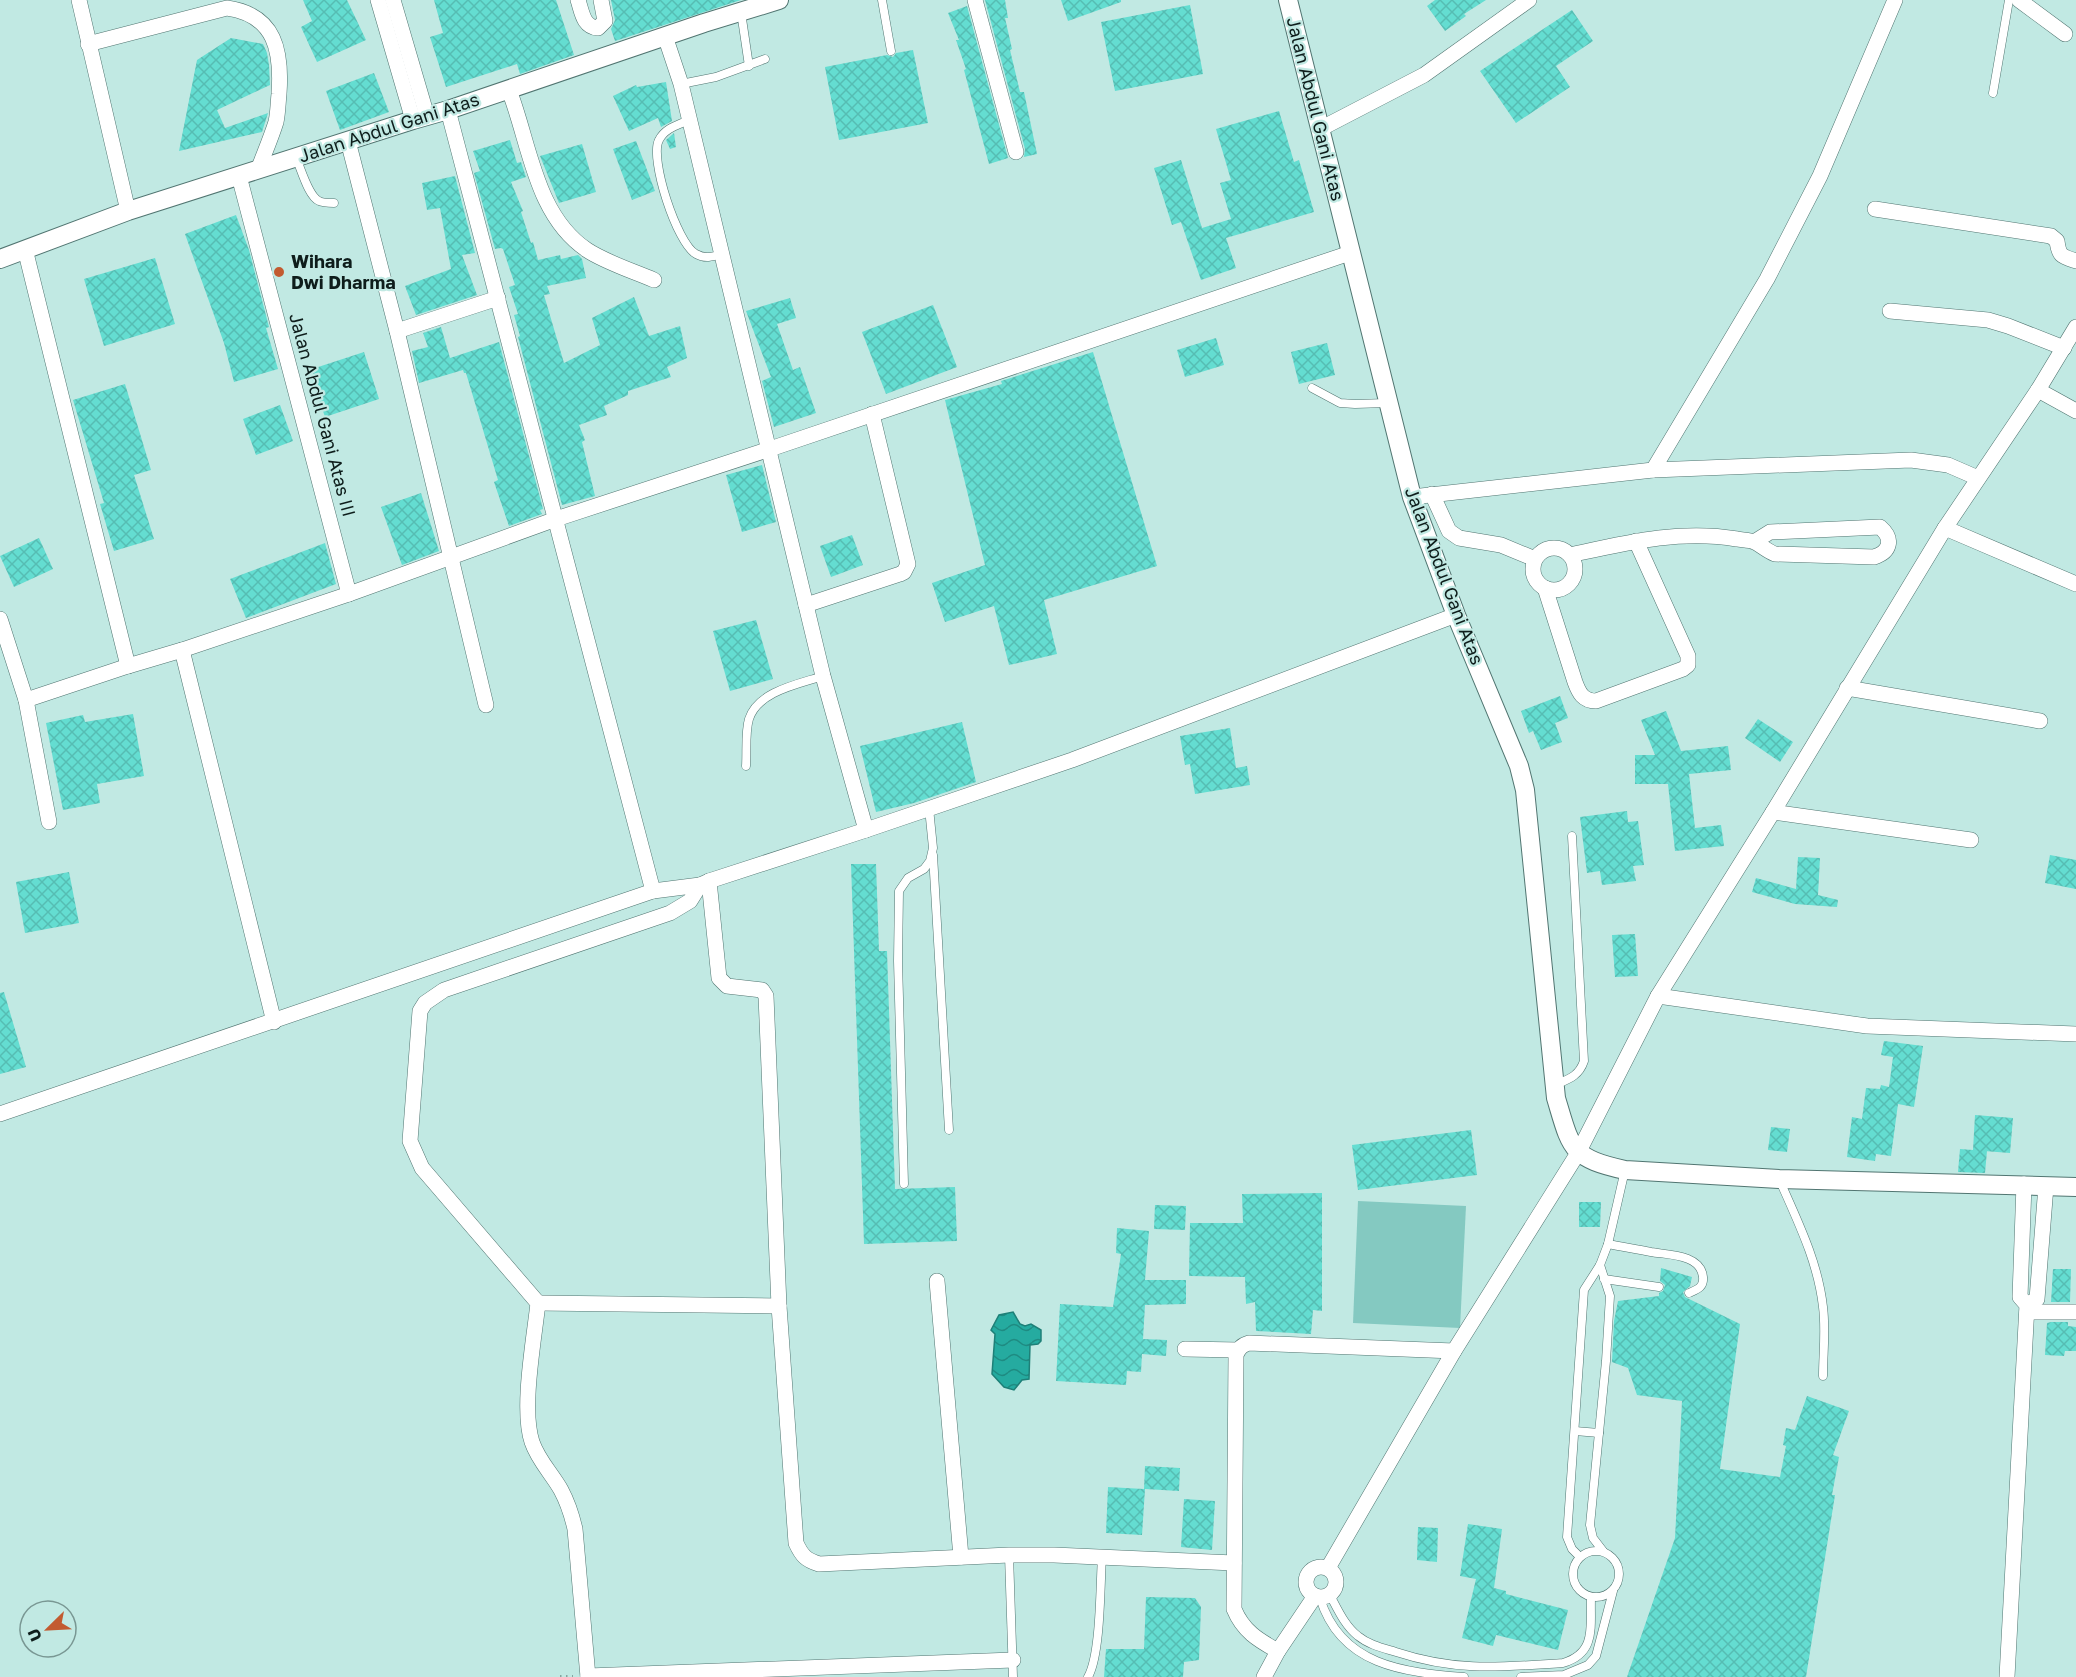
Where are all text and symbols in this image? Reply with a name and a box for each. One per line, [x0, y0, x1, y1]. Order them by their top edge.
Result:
street label: Jalan Abdul Gani Atas [1282, 15, 1349, 203]
street label: Jalan Abdul Gani Atas [296, 87, 482, 167]
place label: Wihara Dwi Dharma [291, 250, 396, 293]
marker: Wihara Dwi Dharma [272, 265, 286, 279]
street label: Jalan Abdul Gani Atas III [285, 310, 361, 519]
street label: Jalan Abdul Gani Atas [1401, 484, 1489, 668]
north arrow [18, 1599, 78, 1659]
text: U [23, 1626, 46, 1645]

